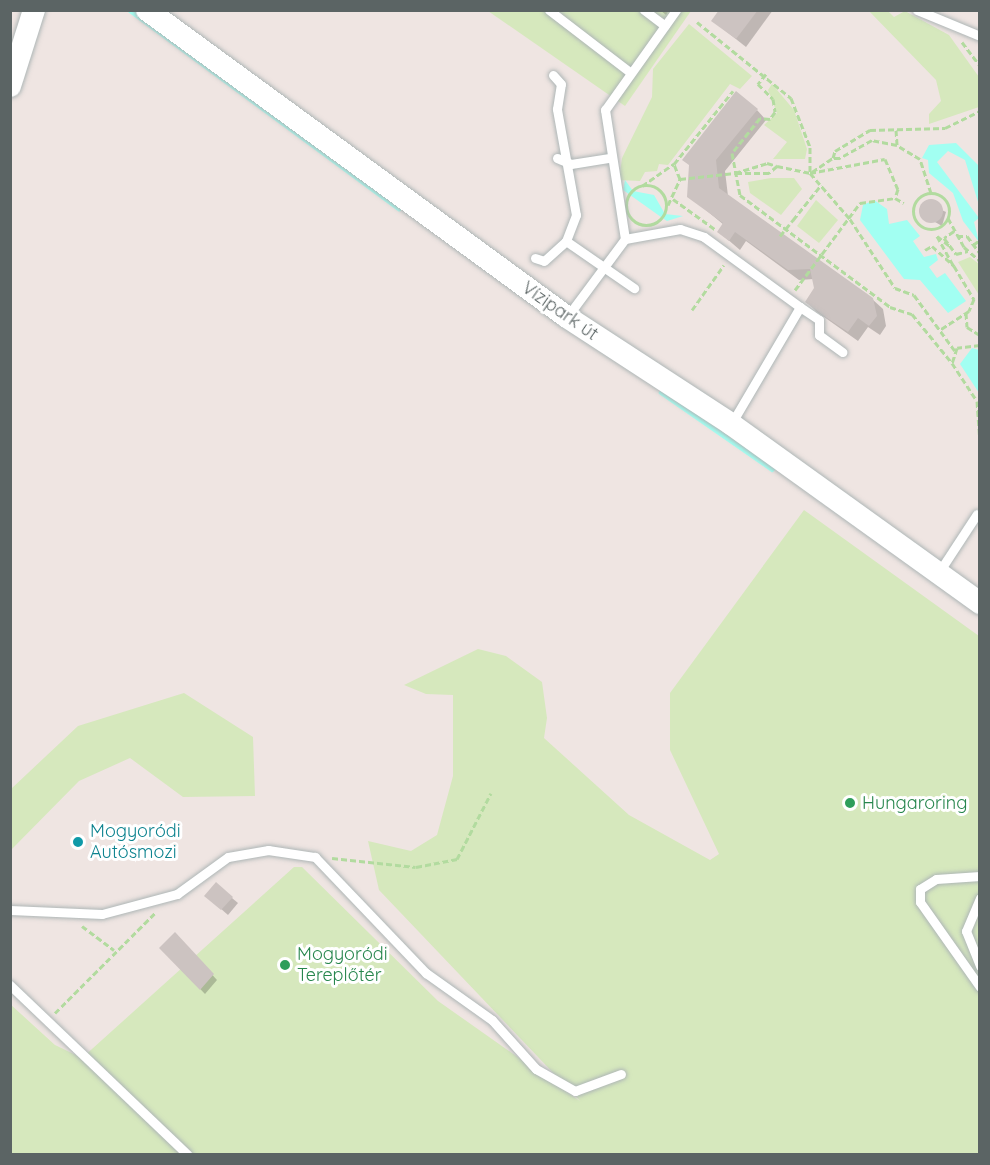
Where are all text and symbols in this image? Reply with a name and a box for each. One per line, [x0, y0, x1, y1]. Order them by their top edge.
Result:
street label: Vízipark út [518, 277, 602, 345]
place label: Hungaroring [862, 792, 967, 814]
marker: Hungaroring [843, 796, 857, 810]
place label: Mogyoródi Autósmozi [90, 821, 181, 864]
marker: Mogyoródi Autósmozi [71, 835, 85, 849]
place label: Mogyoródi Tereplőtér [297, 944, 388, 986]
marker: Mogyoródi Tereplőtér [278, 958, 292, 972]

